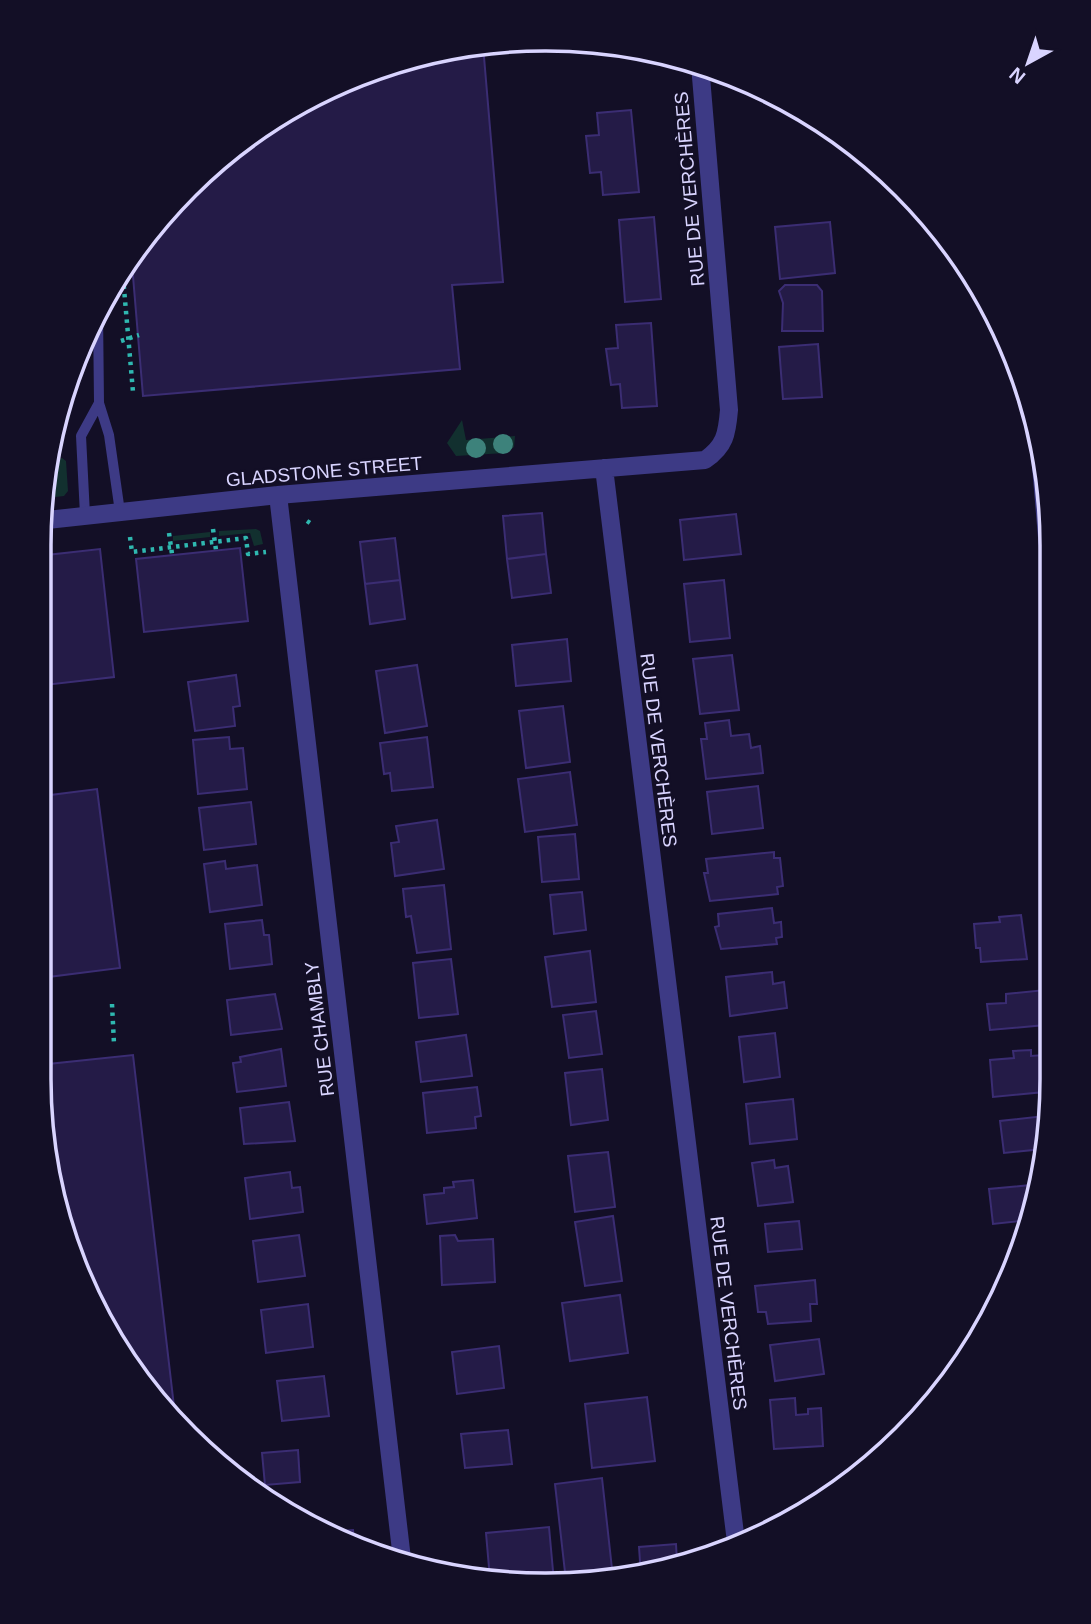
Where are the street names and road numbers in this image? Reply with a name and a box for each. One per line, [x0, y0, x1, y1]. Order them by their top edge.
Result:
street label: RUE DE VERCHÈRES [671, 91, 708, 287]
street label: GLADSTONE STREET [225, 452, 424, 491]
street label: RUE DE VERCHÈRES [636, 652, 681, 848]
street label: RUE CHAMBLY [301, 960, 338, 1098]
street label: RUE DE VERCHÈRES [706, 1215, 751, 1411]

